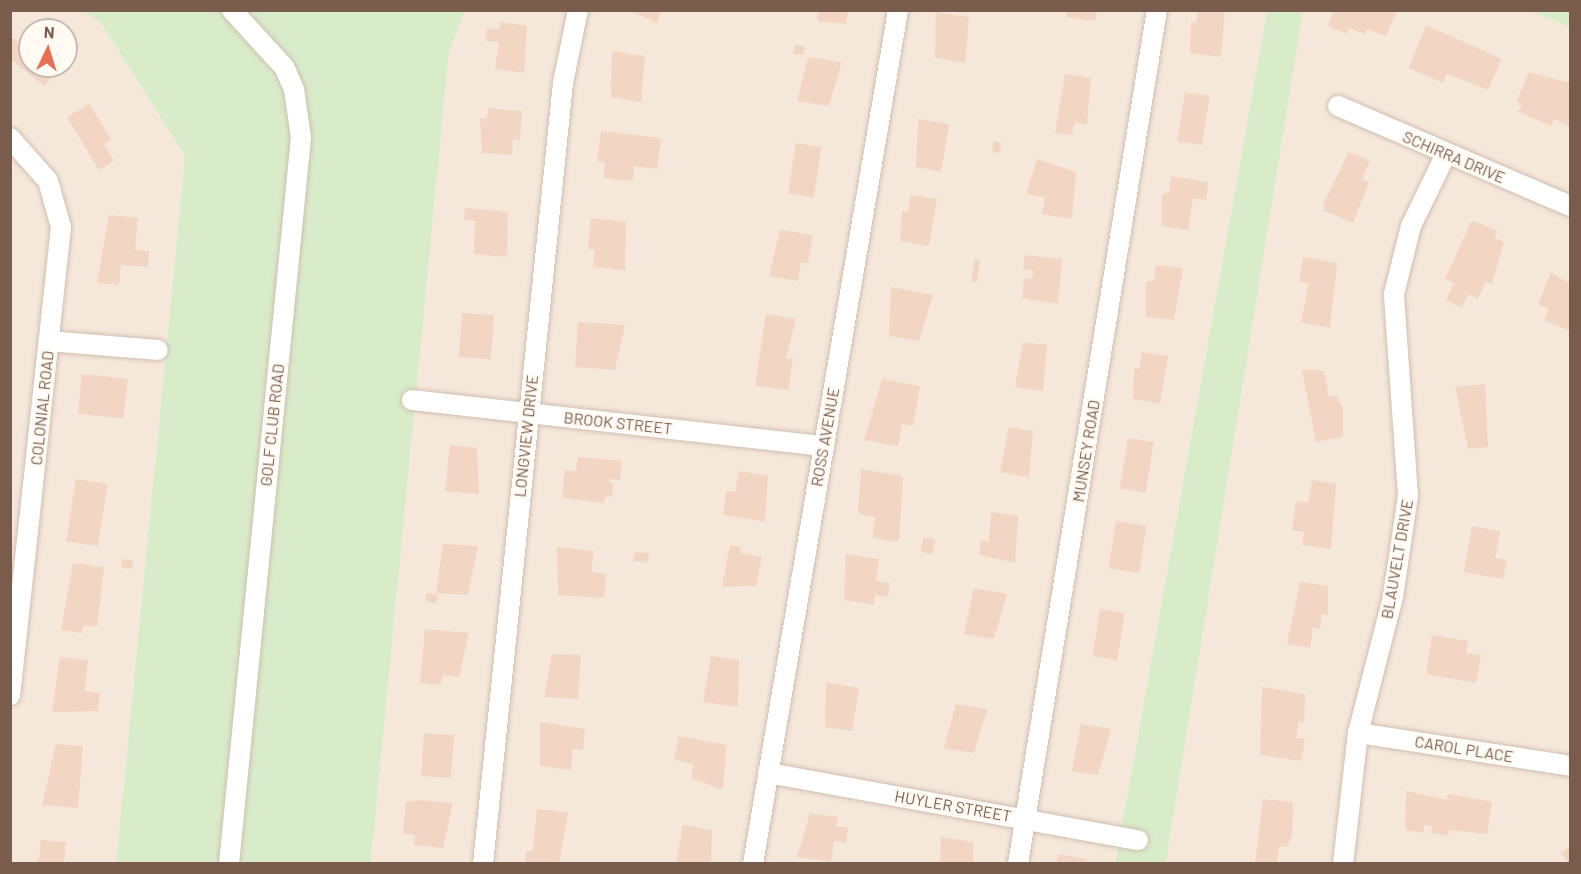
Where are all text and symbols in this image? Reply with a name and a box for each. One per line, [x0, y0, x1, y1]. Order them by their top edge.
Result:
north arrow [18, 18, 78, 78]
text: N [43, 22, 55, 41]
street label: SCHIRRA DRIVE [1400, 127, 1508, 187]
street label: COLONIAL ROAD [26, 350, 58, 466]
street label: GOLF CLUB ROAD [256, 363, 288, 487]
street label: LONGVIEW DRIVE [510, 374, 542, 498]
street label: ROSS AVENUE [807, 386, 843, 488]
street label: MUNSEY ROAD [1068, 399, 1104, 503]
street label: BROOK STREET [563, 408, 673, 438]
street label: BLAUVELT DRIVE [1377, 498, 1417, 620]
street label: CAROL PLACE [1413, 732, 1515, 766]
street label: HUYLER STREET [893, 786, 1013, 826]

